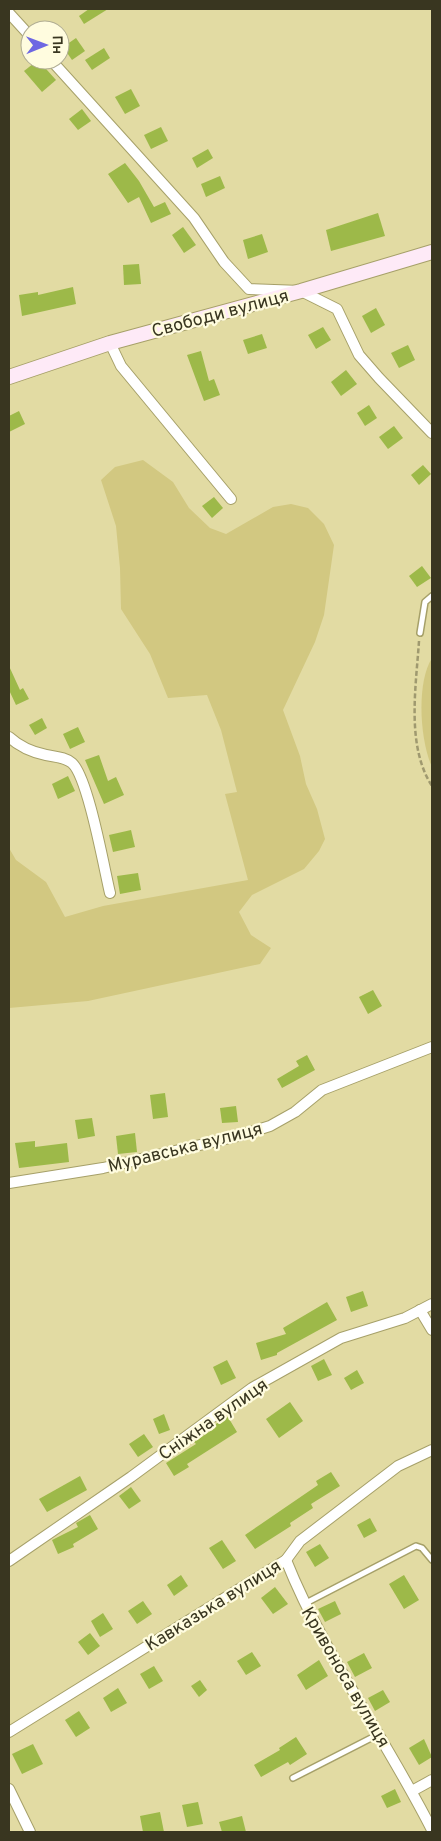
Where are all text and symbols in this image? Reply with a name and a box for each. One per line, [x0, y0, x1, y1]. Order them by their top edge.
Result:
north arrow [20, 20, 70, 70]
text: Пн [48, 35, 65, 54]
street label: Свободи вулиця [149, 285, 292, 344]
street label: Муравська вулиця [106, 1118, 265, 1179]
street label: Сніжна вулиця [155, 1374, 273, 1467]
street label: Кавказька вулиця [141, 1555, 286, 1657]
street label: Кривоноса вулиця [295, 1603, 394, 1752]

